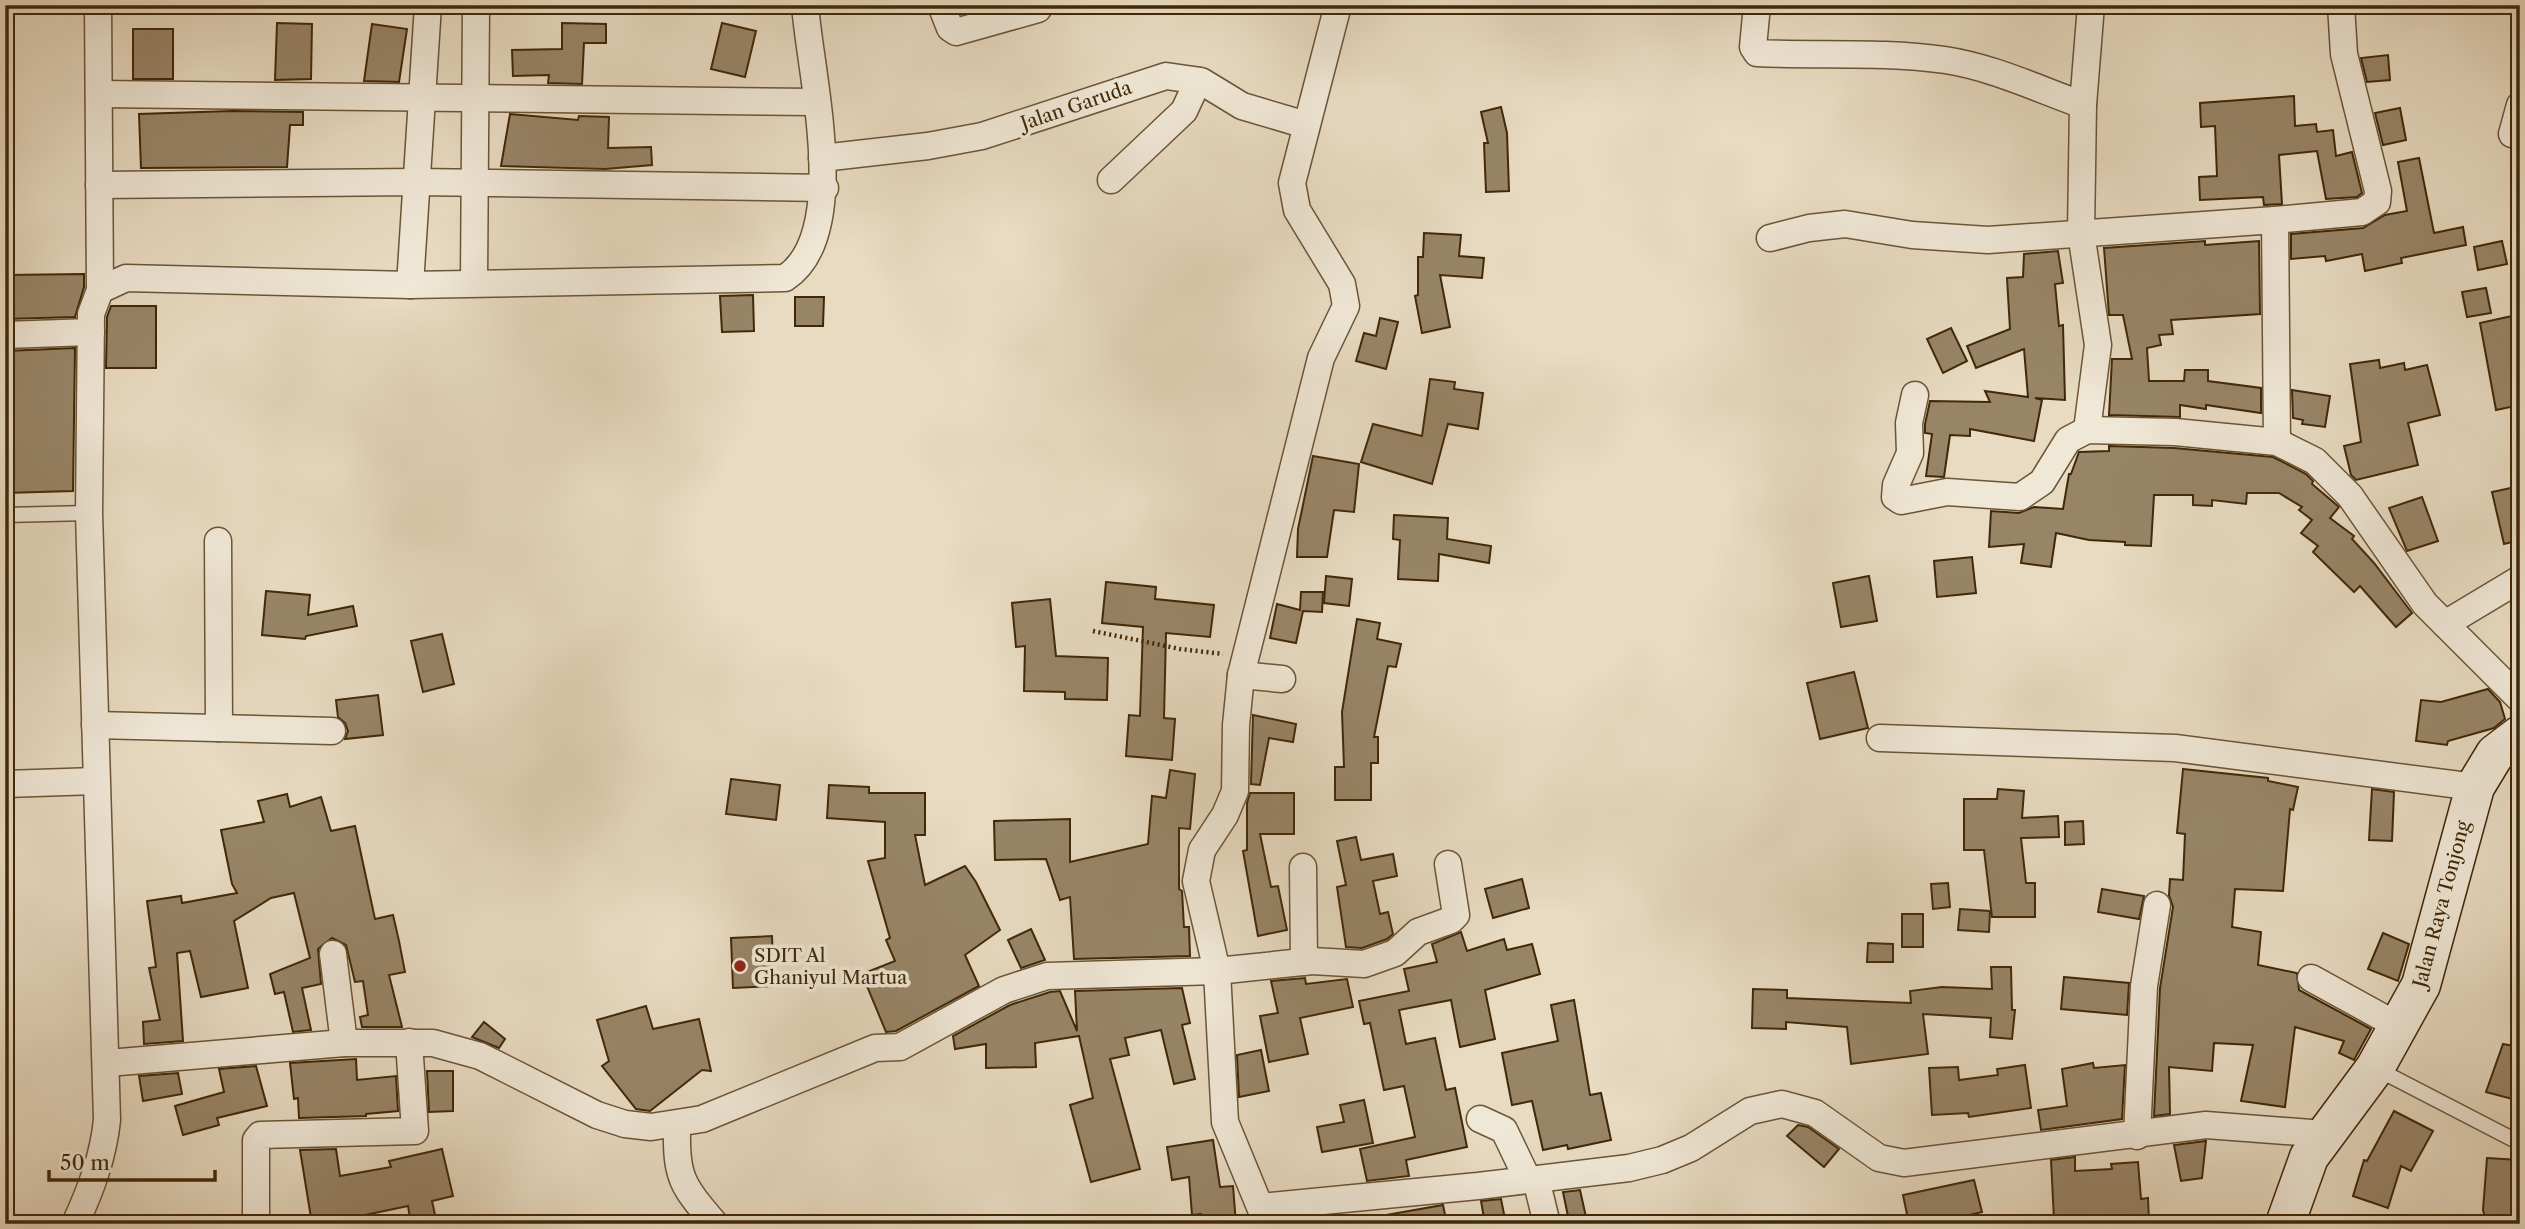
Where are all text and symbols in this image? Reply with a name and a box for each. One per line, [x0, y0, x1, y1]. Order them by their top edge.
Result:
street label: Jalan Garuda [1015, 76, 1135, 136]
street label: Jalan Raya Tonjong [2407, 817, 2475, 993]
place label: SDIT Al Ghaniyul Martua [754, 944, 907, 989]
marker: SDIT Al Ghaniyul Martua [732, 958, 748, 974]
scale bar [49, 1138, 215, 1182]
text: 50 m [60, 1150, 110, 1175]

